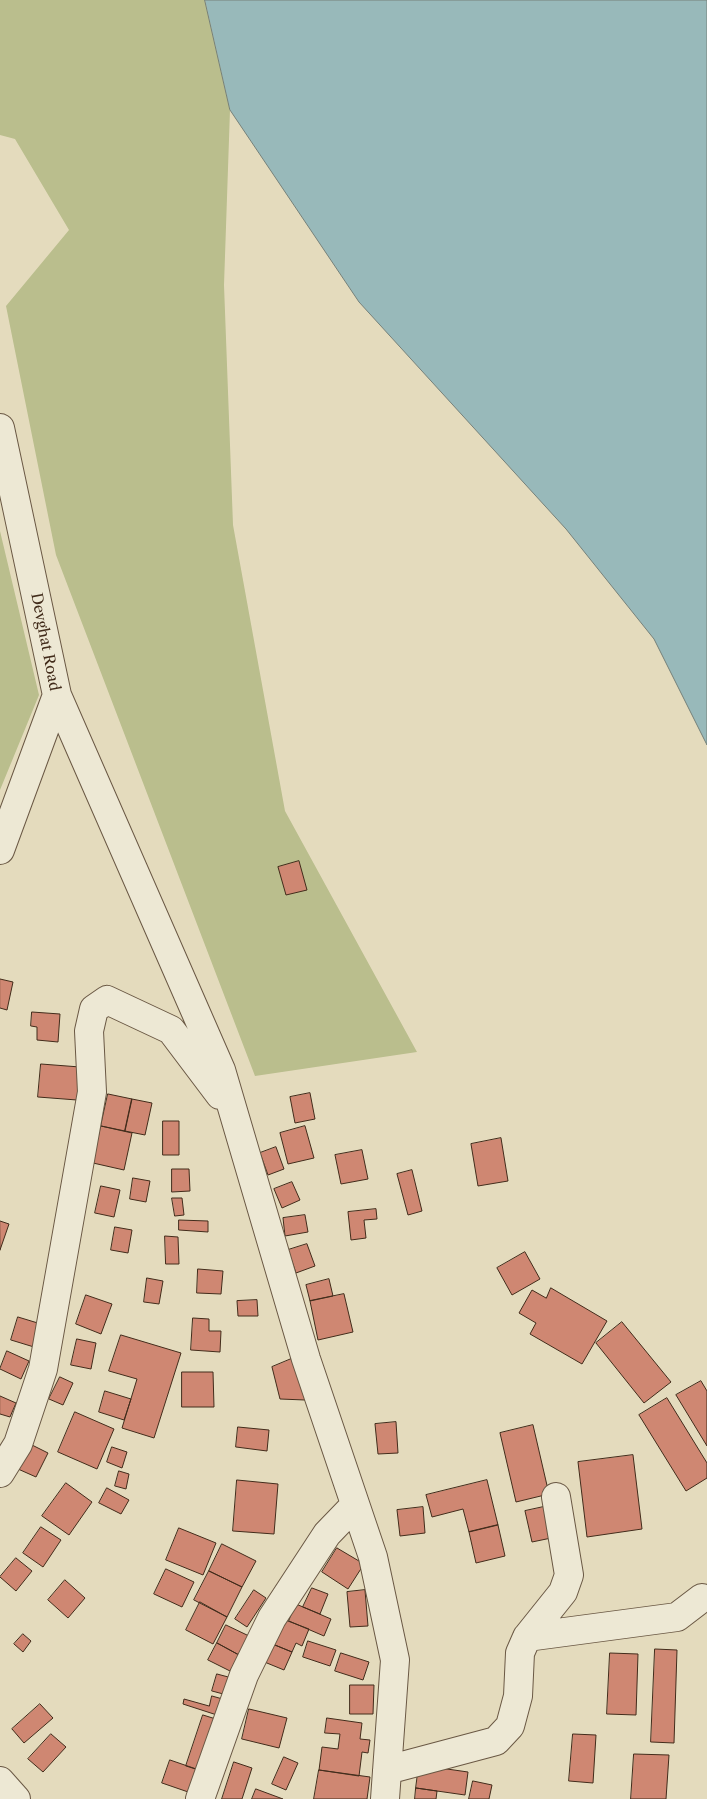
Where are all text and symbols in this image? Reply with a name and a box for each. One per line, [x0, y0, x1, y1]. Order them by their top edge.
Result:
street label: Devghat Road [27, 591, 63, 693]

